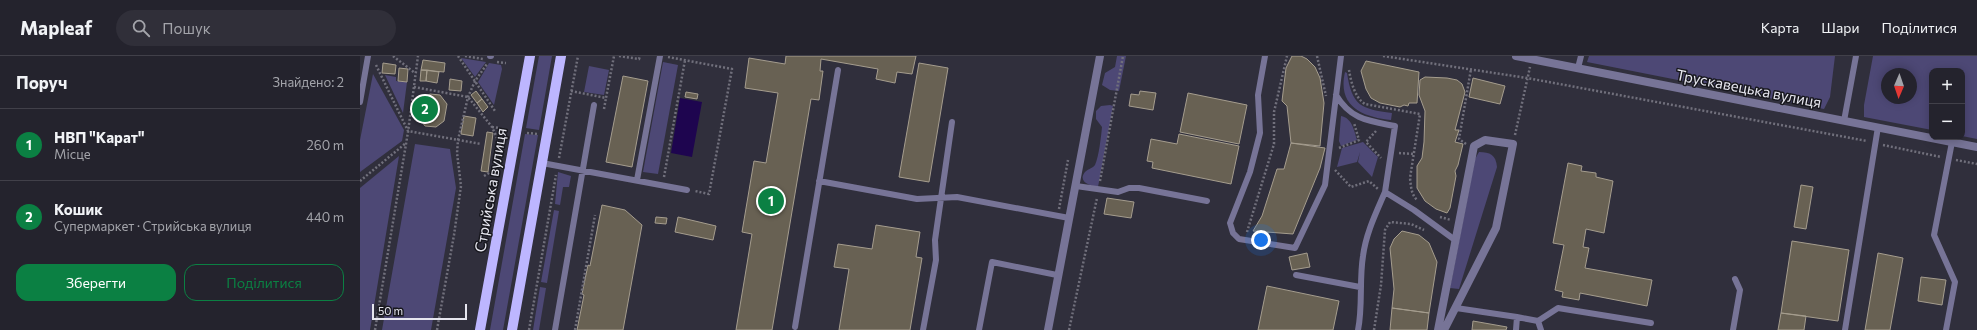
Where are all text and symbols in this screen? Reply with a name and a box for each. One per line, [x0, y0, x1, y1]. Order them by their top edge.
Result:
search box [116, 10, 396, 46]
text: Mapleaf [20, 16, 92, 39]
icon: search [130, 17, 152, 39]
text: Пошук [162, 19, 211, 37]
text: Карта [1761, 19, 1799, 36]
text: Шари [1821, 19, 1859, 36]
text: Поділитися [1881, 19, 1957, 36]
street label: Трускавецька вулиця [1675, 65, 1823, 111]
north arrow [1881, 68, 1917, 104]
map controls [1929, 68, 1965, 140]
button: + [1929, 68, 1965, 104]
text: Поруч [16, 72, 67, 93]
text: Знайдено: 2 [273, 74, 344, 90]
pin: 2 [412, 94, 438, 124]
button: − [1929, 104, 1965, 140]
street label: Стрийська вулиця [470, 126, 510, 254]
text: НВП "Карат" [54, 128, 145, 146]
text: 1 [26, 137, 32, 153]
text: 260 m [307, 137, 344, 153]
text: Місце [54, 146, 91, 162]
pin: 1 [758, 186, 784, 216]
text: Кошик [54, 200, 103, 218]
text: 2 [25, 209, 33, 225]
text: 440 m [306, 209, 344, 225]
text: Супермаркет · Стрийська вулиця [54, 218, 252, 234]
your location [1251, 230, 1271, 250]
button: Зберегти [16, 264, 176, 301]
button: Поділитися [184, 264, 344, 301]
scale bar [372, 302, 467, 321]
text: 50 m [378, 304, 403, 317]

